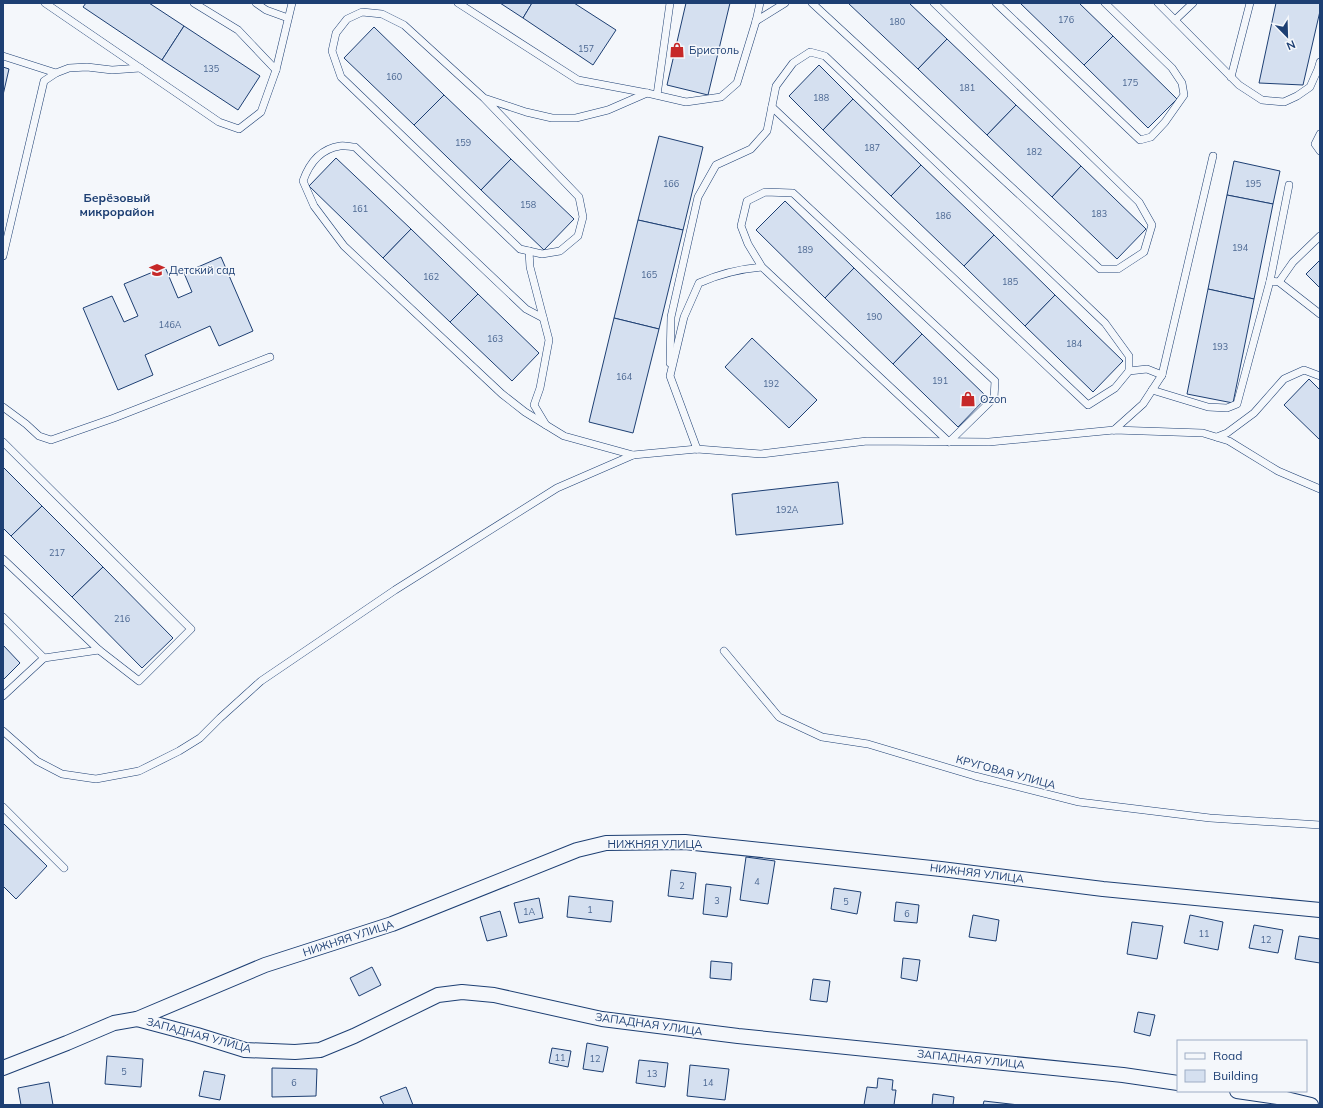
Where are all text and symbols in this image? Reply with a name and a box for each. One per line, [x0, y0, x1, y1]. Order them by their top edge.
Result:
house number: 176 [1058, 14, 1074, 25]
house number: 180 [889, 16, 905, 27]
north arrow [1267, 16, 1307, 56]
text: N [1284, 37, 1297, 53]
shop icon: Бристоль [668, 41, 686, 59]
house number: 157 [578, 43, 594, 54]
place label: Бристоль [689, 43, 739, 57]
house number: 135 [203, 63, 220, 74]
house number: 160 [386, 71, 402, 82]
house number: 175 [1122, 77, 1139, 88]
house number: 181 [959, 82, 975, 93]
house number: 188 [813, 92, 829, 103]
house number: 159 [455, 137, 471, 148]
house number: 187 [864, 142, 880, 153]
house number: 182 [1026, 146, 1042, 157]
house number: 166 [663, 178, 679, 189]
house number: 195 [1245, 178, 1262, 189]
district label: Берёзовый микрорайон [80, 190, 154, 219]
house number: 158 [520, 199, 536, 210]
house number: 161 [352, 203, 368, 214]
house number: 183 [1091, 208, 1107, 219]
house number: 186 [935, 210, 951, 221]
house number: 194 [1232, 242, 1249, 253]
house number: 189 [797, 244, 813, 255]
school or university icon: Детский сад [148, 261, 166, 279]
place label: Детский сад [169, 263, 236, 277]
house number: 165 [641, 269, 658, 280]
house number: 162 [423, 271, 439, 282]
house number: 185 [1002, 276, 1019, 287]
house number: 190 [866, 311, 882, 322]
house number: 146А [159, 319, 182, 330]
house number: 163 [487, 333, 503, 344]
house number: 184 [1066, 338, 1083, 349]
house number: 193 [1212, 341, 1228, 352]
house number: 164 [616, 371, 633, 382]
house number: 191 [932, 375, 948, 386]
house number: 192 [763, 378, 779, 389]
shop icon: Ozon [959, 390, 977, 408]
place label: Ozon [980, 392, 1007, 406]
house number: 192А [776, 504, 799, 515]
house number: 217 [49, 547, 65, 558]
house number: 216 [114, 613, 130, 624]
street label: КРУГОВАЯ УЛИЦА [954, 752, 1058, 792]
street label: НИЖНЯЯ УЛИЦА [608, 837, 702, 851]
street label: НИЖНЯЯ УЛИЦА [929, 860, 1025, 886]
house number: 4 [754, 876, 760, 887]
house number: 2 [679, 880, 685, 891]
house number: 3 [714, 895, 720, 906]
house number: 5 [843, 896, 849, 907]
house number: 1 [587, 904, 593, 915]
house number: 1А [523, 906, 535, 917]
house number: 6 [904, 908, 910, 919]
street label: НИЖНЯЯ УЛИЦА [301, 917, 395, 959]
house number: 11 [1199, 928, 1209, 939]
house number: 12 [1261, 934, 1271, 945]
street label: ЗАПАДНАЯ УЛИЦА [594, 1010, 704, 1038]
street label: ЗАПАДНАЯ УЛИЦА [145, 1014, 253, 1056]
legend [1177, 1040, 1307, 1092]
street label: ЗАПАДНАЯ УЛИЦА [916, 1046, 1026, 1072]
text: Road [1213, 1048, 1242, 1063]
house number: 11 [555, 1052, 565, 1063]
house number: 12 [590, 1053, 600, 1064]
house number: 5 [121, 1066, 127, 1077]
house number: 13 [647, 1068, 657, 1079]
text: Building [1213, 1068, 1258, 1083]
house number: 6 [291, 1077, 297, 1088]
house number: 14 [703, 1077, 714, 1088]

